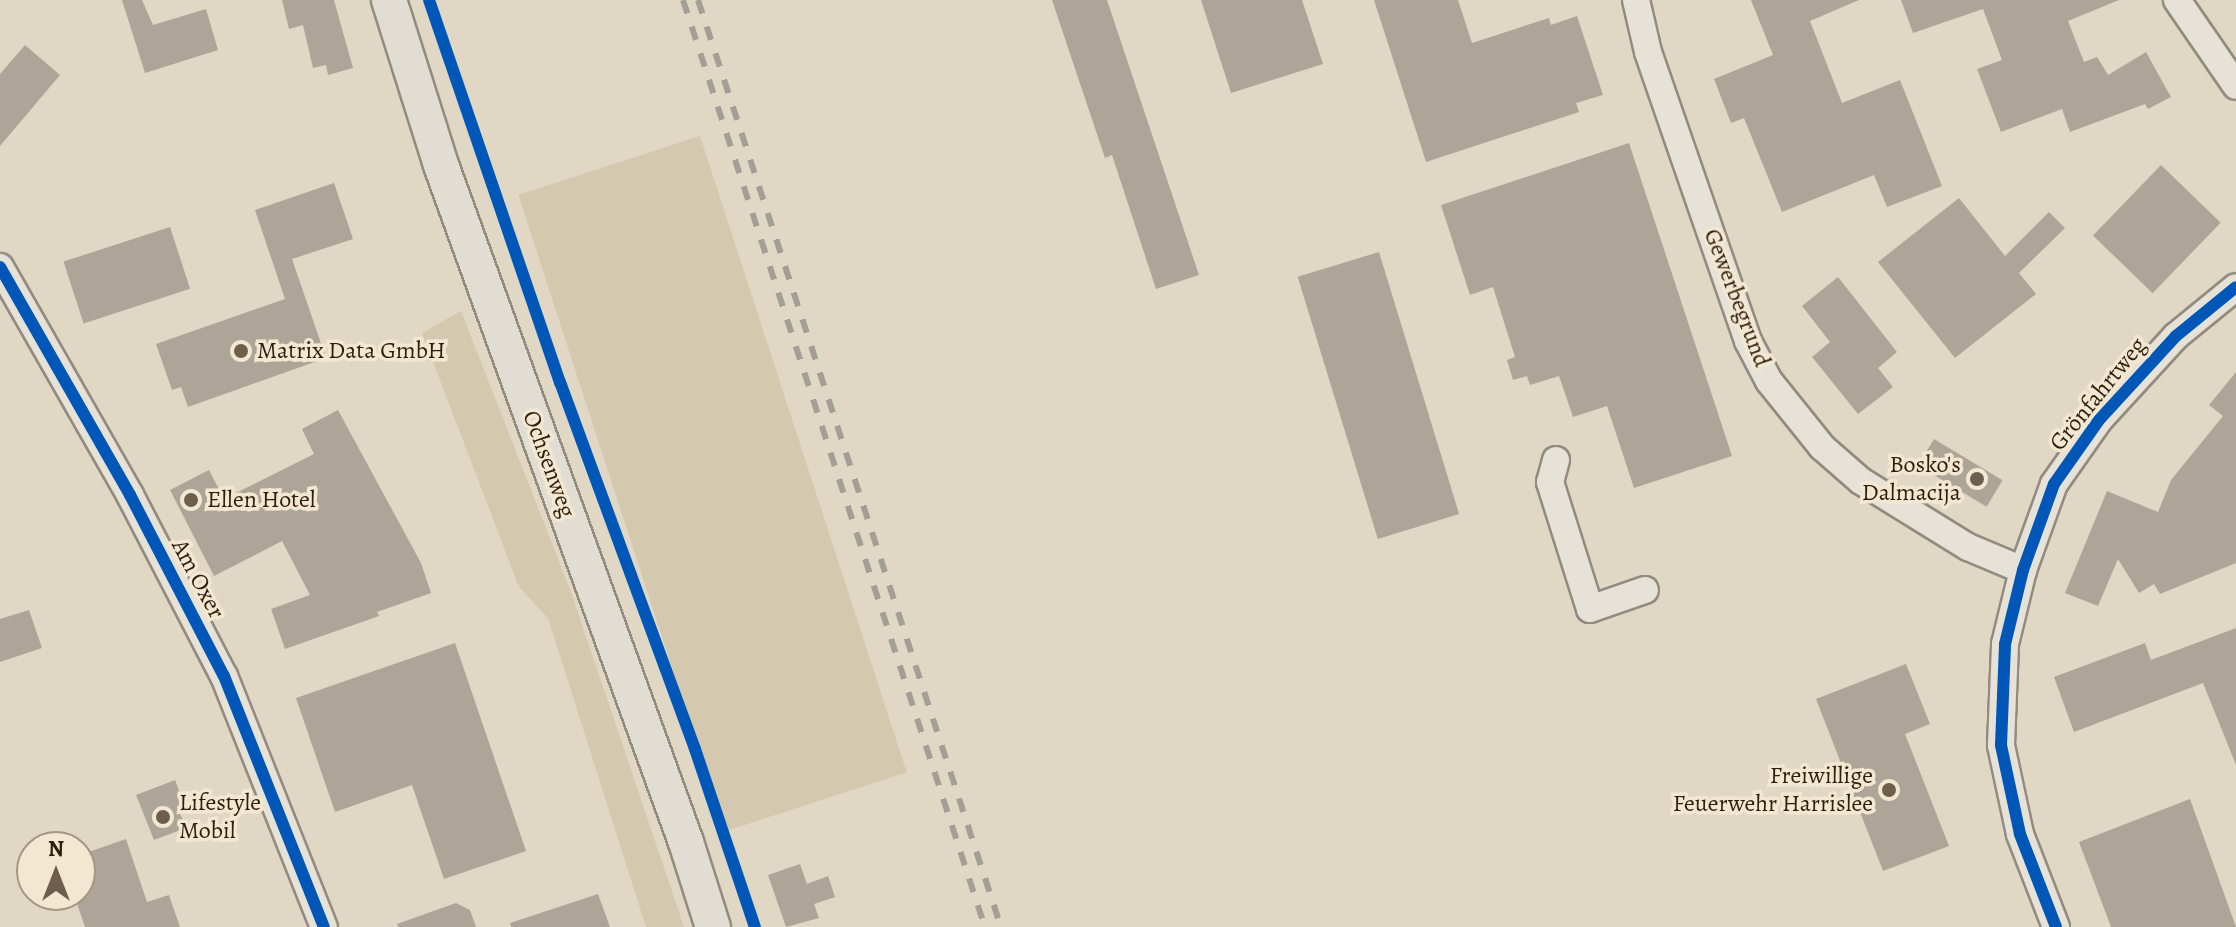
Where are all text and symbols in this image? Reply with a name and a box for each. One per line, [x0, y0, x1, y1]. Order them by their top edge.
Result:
street label: Gewerbegrund [1697, 225, 1777, 371]
street label: Grönfahrtweg [2044, 332, 2152, 456]
place label: Matrix Data GmbH [257, 337, 446, 365]
marker: Matrix Data GmbH [232, 342, 250, 360]
street label: Ochsenweg [516, 407, 582, 521]
place label: Bosko's Dalmacija [1862, 451, 1961, 507]
marker: Bosko's Dalmacija [1968, 470, 1986, 488]
place label: Ellen Hotel [207, 486, 316, 514]
marker: Ellen Hotel [182, 491, 200, 509]
street label: Am Oxer [165, 534, 231, 624]
place label: Freiwillige Feuerwehr Harrislee [1673, 762, 1873, 818]
marker: Freiwillige Feuerwehr Harrislee [1880, 781, 1898, 799]
place label: Lifestyle Mobil [179, 789, 261, 845]
marker: Lifestyle Mobil [154, 808, 172, 826]
north arrow [16, 831, 96, 911]
text: N [48, 834, 64, 864]

